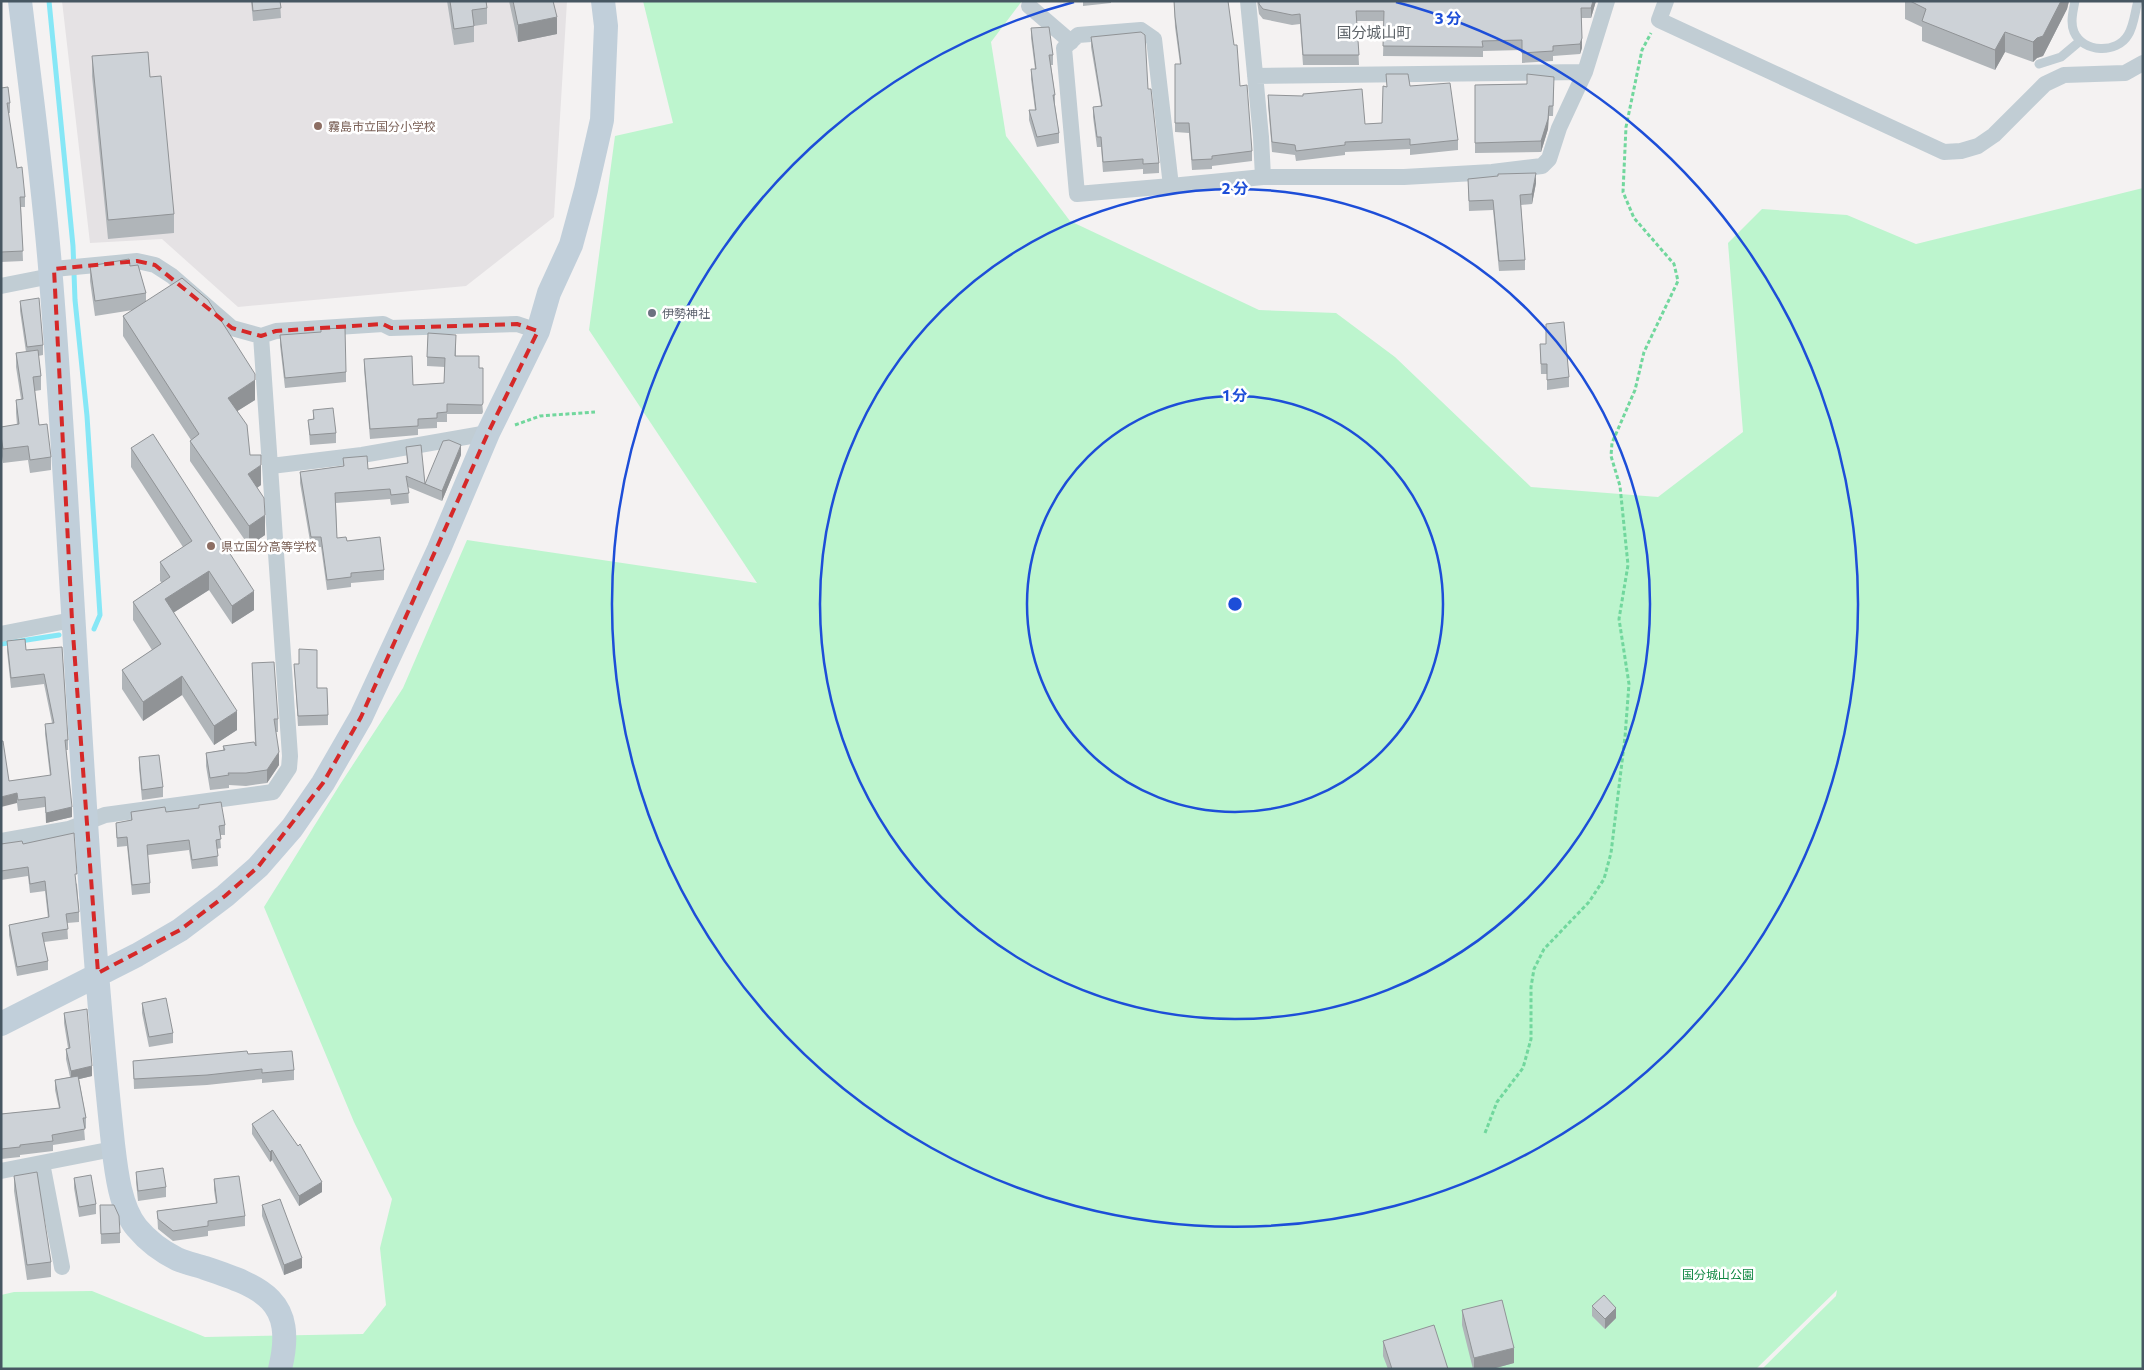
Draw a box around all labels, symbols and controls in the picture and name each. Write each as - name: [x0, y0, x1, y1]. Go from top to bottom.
- text: 3 分: [1435, 9, 1461, 27]
- district label: 国分城山町: [1336, 23, 1412, 41]
- place label: 霧島市立国分小学校: [328, 119, 436, 133]
- marker: 霧島市立国分小学校: [312, 120, 324, 132]
- text: 2 分: [1222, 179, 1248, 197]
- place label: 伊勢神社: [662, 306, 710, 320]
- marker: 伊勢神社: [646, 307, 658, 319]
- text: 1 分: [1223, 386, 1247, 404]
- place label: 県立国分高等学校: [221, 539, 317, 553]
- marker: 県立国分高等学校: [205, 540, 217, 552]
- centre of rings: [1226, 595, 1244, 613]
- park label: 国分城山公園: [1682, 1267, 1754, 1281]

